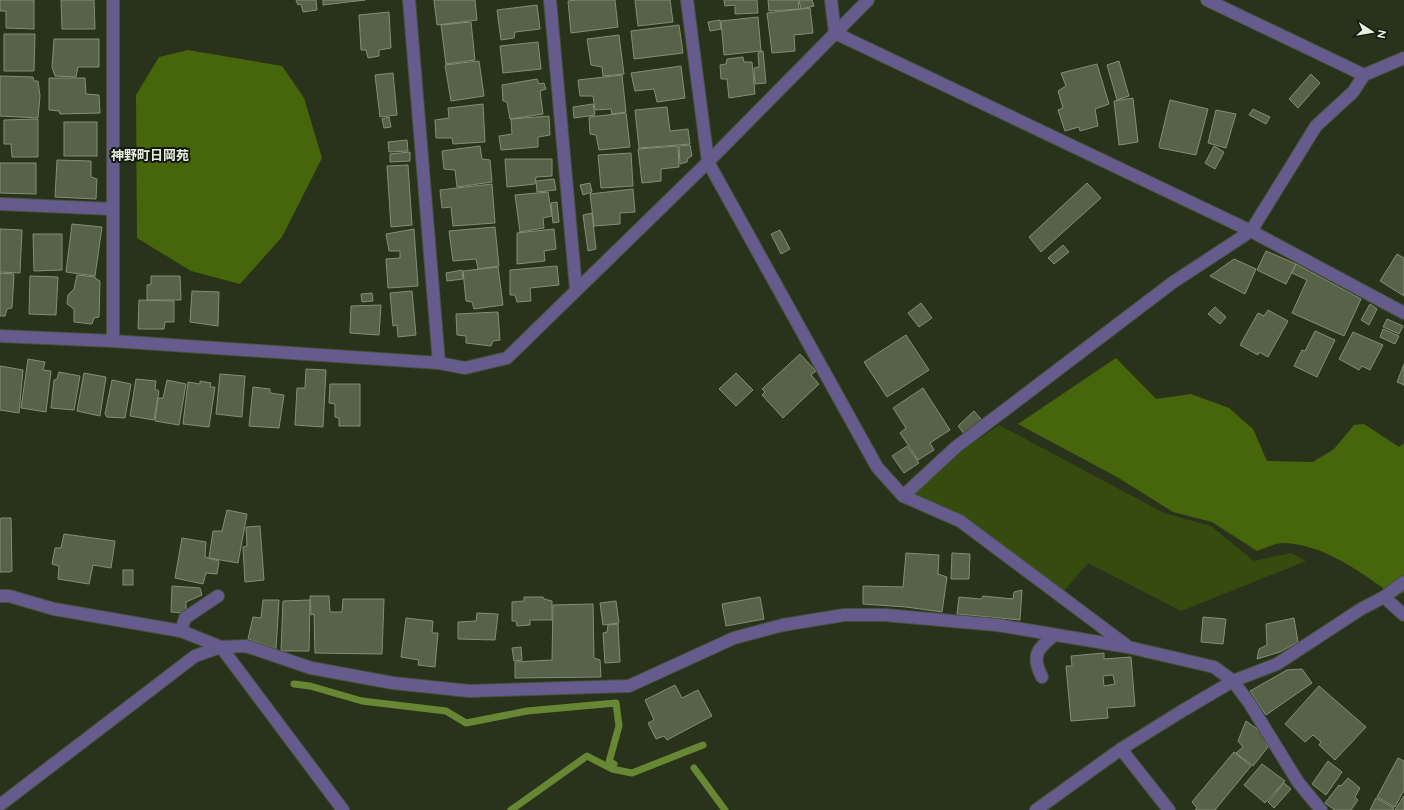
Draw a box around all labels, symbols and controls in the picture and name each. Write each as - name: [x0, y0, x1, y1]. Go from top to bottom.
- north arrow: [1352, 12, 1392, 52]
- text: N: [1374, 29, 1389, 39]
- district label: 神野町日岡苑: [111, 148, 189, 163]

